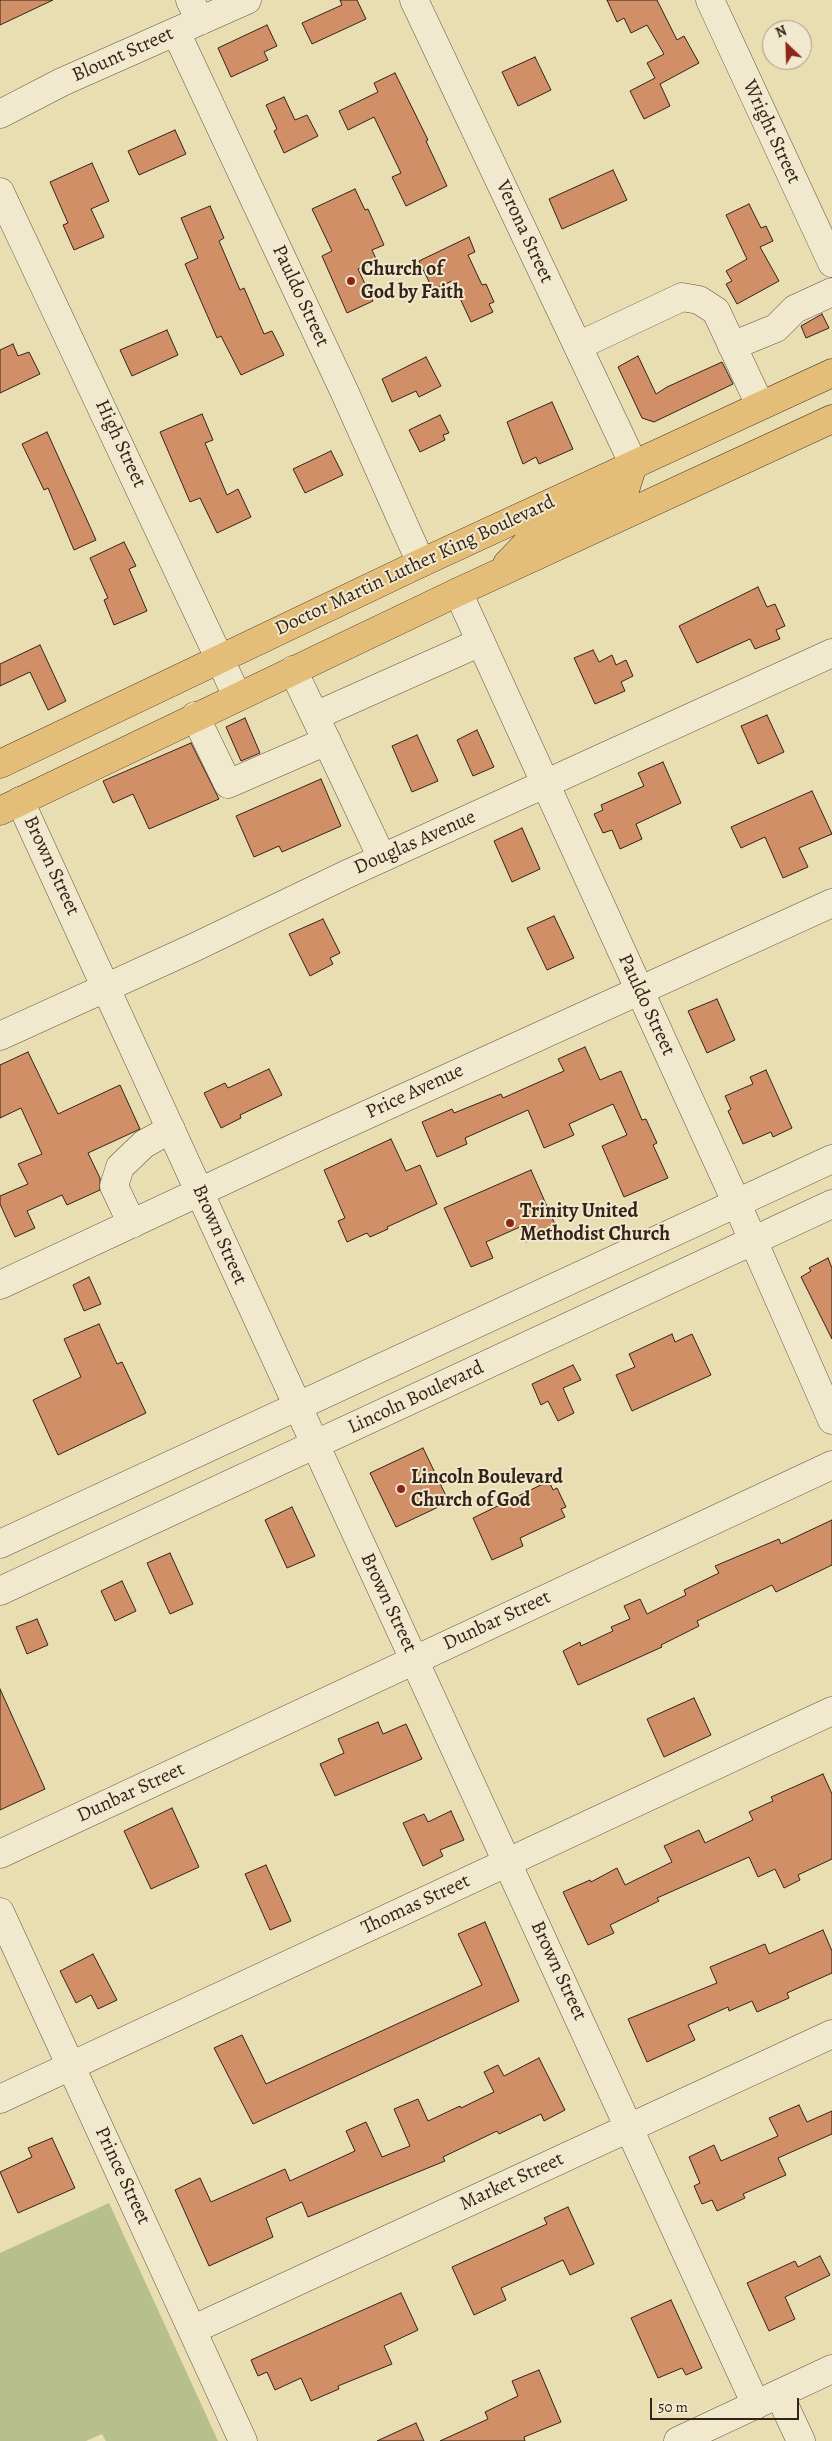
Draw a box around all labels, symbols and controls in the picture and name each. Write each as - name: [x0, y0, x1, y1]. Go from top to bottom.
- north arrow: [762, 20, 812, 70]
- text: N: [773, 21, 790, 43]
- street label: Blount Street: [69, 22, 177, 88]
- street label: Wright Street: [737, 76, 805, 188]
- street label: Verona Street: [490, 177, 558, 287]
- street label: Pauldo Street: [266, 241, 334, 351]
- place label: Church of God by Faith: [361, 258, 464, 305]
- marker: Church of God by Faith: [345, 275, 357, 287]
- street label: High Street: [89, 396, 151, 492]
- street label: Doctor Martin Luther King Boulevard: [271, 490, 559, 642]
- street label: Douglas Avenue: [350, 805, 480, 881]
- street label: Brown Street: [18, 812, 84, 920]
- street label: Pauldo Street: [612, 950, 680, 1060]
- street label: Price Avenue: [362, 1059, 468, 1125]
- street label: Brown Street: [186, 1181, 252, 1289]
- place label: Trinity United Methodist Church: [520, 1200, 670, 1247]
- marker: Trinity United Methodist Church: [504, 1217, 516, 1229]
- street label: Lincoln Boulevard: [344, 1356, 488, 1440]
- place label: Lincoln Boulevard Church of God: [411, 1466, 563, 1513]
- marker: Lincoln Boulevard Church of God: [395, 1483, 407, 1495]
- street label: Brown Street: [355, 1549, 421, 1657]
- street label: Dunbar Street: [439, 1586, 555, 1656]
- street label: Dunbar Street: [73, 1758, 189, 1828]
- street label: Thomas Street: [358, 1869, 474, 1941]
- street label: Brown Street: [525, 1917, 591, 2025]
- street label: Prince Street: [89, 2123, 155, 2229]
- street label: Market Street: [456, 2147, 568, 2217]
- scale bar: [652, 2388, 801, 2420]
- text: 50 m: [658, 2397, 688, 2417]

